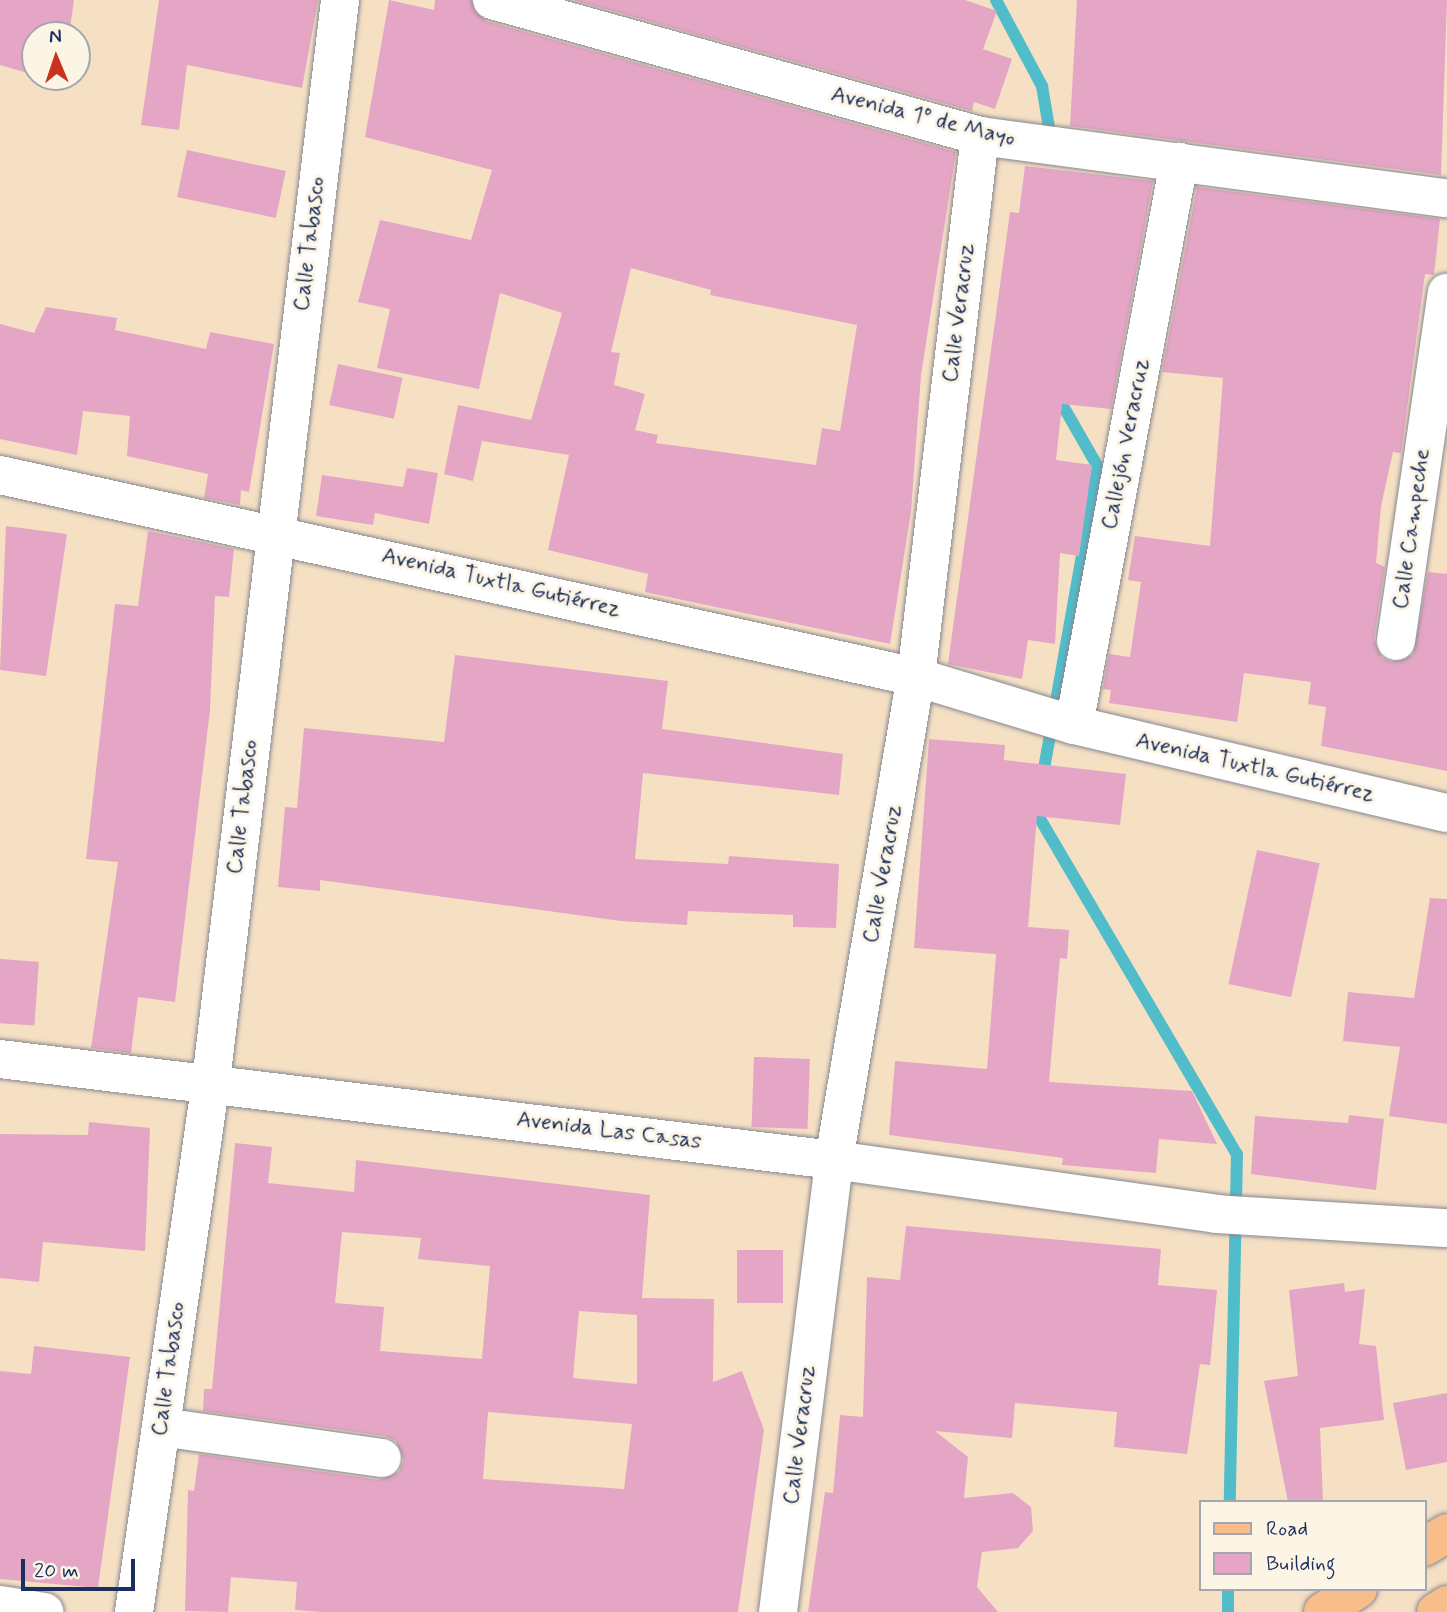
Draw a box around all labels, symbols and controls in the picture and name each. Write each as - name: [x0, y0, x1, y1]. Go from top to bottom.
- north arrow: [21, 21, 91, 91]
- text: N: [49, 24, 62, 49]
- street label: Avenida 1º de Mayo: [828, 81, 1018, 153]
- street label: Calle Tabasco: [288, 178, 332, 310]
- street label: Calle Veracruz: [937, 240, 981, 386]
- street label: Callejón Veracruz: [1096, 356, 1156, 532]
- street label: Calle Campeche: [1387, 448, 1437, 610]
- street label: Avenida Tuxtla Gutiérrez: [381, 543, 621, 623]
- street label: Avenida Tuxtla Gutiérrez: [1135, 728, 1375, 808]
- street label: Calle Tabasco: [221, 741, 265, 873]
- street label: Calle Veracruz: [857, 801, 909, 947]
- street label: Avenida Las Casas: [516, 1106, 702, 1156]
- street label: Calle Tabasco: [146, 1303, 192, 1435]
- street label: Calle Veracruz: [778, 1362, 822, 1508]
- legend: [1198, 1500, 1426, 1591]
- text: Road: [1266, 1515, 1308, 1543]
- scale bar: [24, 1546, 138, 1590]
- text: Building: [1266, 1550, 1336, 1578]
- text: 20 m: [34, 1557, 79, 1585]

